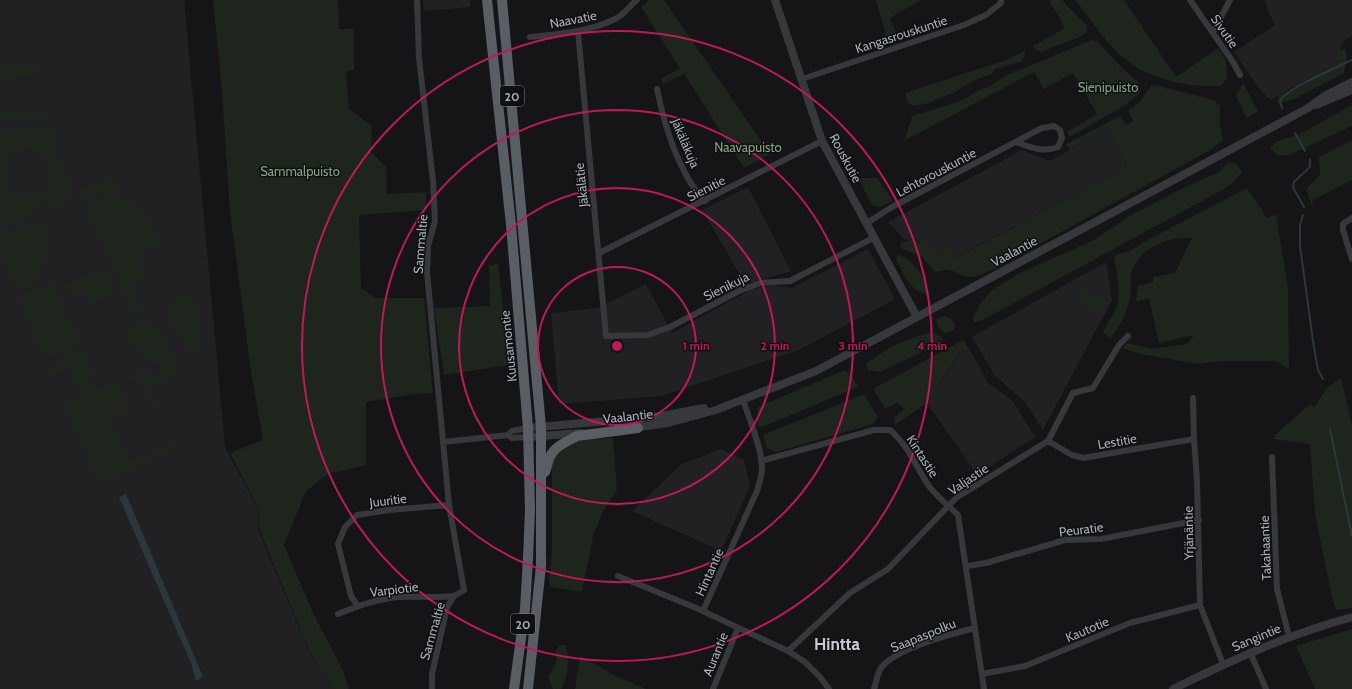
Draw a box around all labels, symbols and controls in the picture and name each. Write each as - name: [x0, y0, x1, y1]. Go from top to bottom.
- street label: Naavatie: [548, 7, 598, 31]
- street label: Kangasrouskuntie: [853, 11, 949, 56]
- street label: Sivutie: [1208, 11, 1242, 51]
- park label: Sienipuisto: [1078, 79, 1138, 95]
- road number: 20: [500, 86, 524, 106]
- street label: Jäkäläkuja: [667, 115, 704, 171]
- street label: Rouskutie: [826, 131, 866, 186]
- park label: Naavapuisto: [714, 139, 782, 155]
- street label: Lehtorouskuntie: [893, 144, 979, 200]
- street label: Jäkälätie: [571, 162, 591, 209]
- park label: Sammalpuisto: [260, 163, 340, 179]
- street label: Sienitie: [684, 171, 728, 204]
- street label: Sammaltie: [409, 213, 431, 274]
- street label: Vaalantie: [988, 232, 1040, 270]
- street label: Sienikuja: [701, 268, 752, 305]
- street label: Kuusamontie: [496, 309, 520, 383]
- text: 1 min: [682, 338, 710, 353]
- text: 2 min: [761, 338, 789, 353]
- text: 3 min: [838, 338, 868, 353]
- text: 4 min: [917, 338, 947, 353]
- centre of rings: [610, 339, 624, 353]
- street label: Vaalantie: [602, 405, 654, 427]
- street label: Lestitie: [1096, 430, 1138, 452]
- street label: Kintastie: [903, 432, 943, 481]
- street label: Valjastie: [945, 460, 992, 499]
- street label: Juuritie: [367, 490, 408, 510]
- street label: Yrjänäntie: [1180, 505, 1197, 561]
- street label: Takahaantie: [1256, 515, 1274, 581]
- street label: Peuratie: [1058, 518, 1104, 540]
- street label: Hintantie: [691, 545, 727, 598]
- street label: Varpiotie: [369, 578, 419, 600]
- street label: Sammaltie: [416, 600, 448, 662]
- street label: Kautotie: [1063, 613, 1111, 645]
- road number: 20: [511, 614, 535, 634]
- street label: Saapaspolku: [888, 615, 958, 655]
- street label: Sangintie: [1229, 619, 1283, 654]
- street label: Aurantie: [699, 629, 731, 678]
- district label: Hintta: [814, 634, 860, 654]

